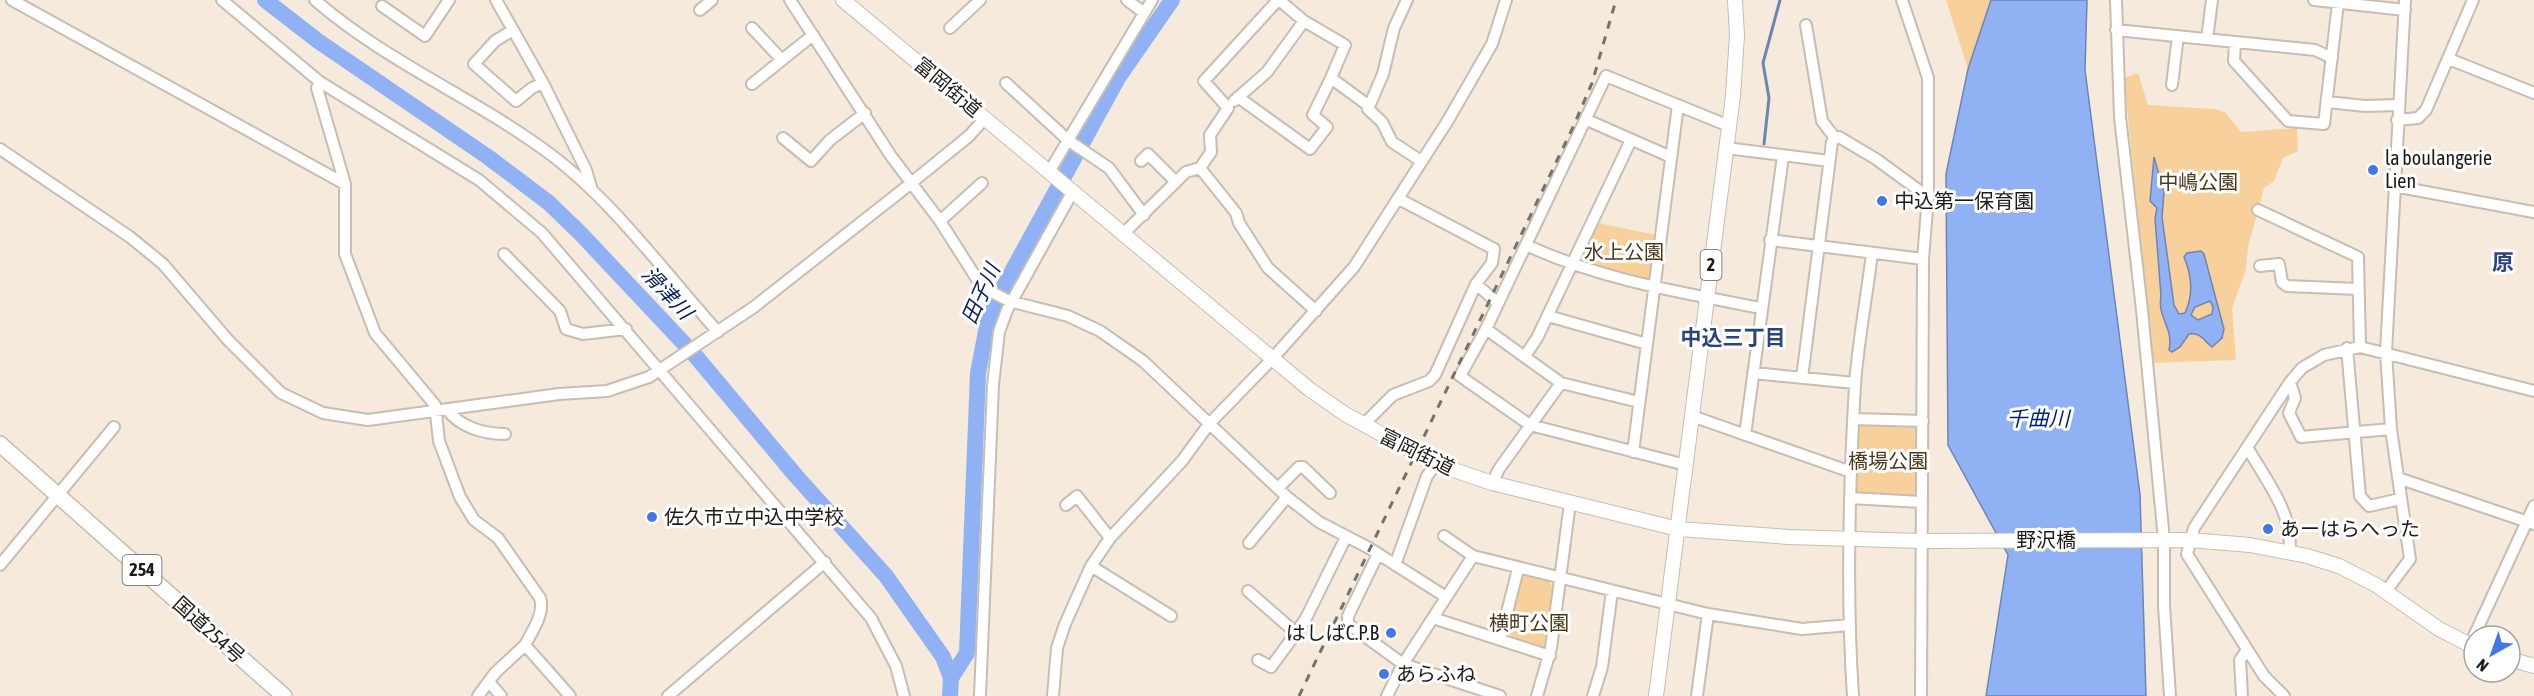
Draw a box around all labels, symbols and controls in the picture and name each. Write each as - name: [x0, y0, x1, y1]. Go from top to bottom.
- street label: 富岡街道: [910, 52, 986, 121]
- place label: la boulangerie Lien: [2385, 146, 2492, 192]
- marker: la boulangerie Lien: [2366, 163, 2380, 177]
- park label: 中嶋公園: [2158, 170, 2238, 193]
- place label: 中込第一保育園: [1894, 189, 2034, 212]
- marker: 中込第一保育園: [1875, 194, 1889, 208]
- park label: 水上公園: [1584, 240, 1664, 263]
- district label: 原: [2492, 249, 2514, 275]
- road number: 2: [1700, 250, 1722, 280]
- water label: 田子川: [956, 258, 1005, 327]
- water label: 滑津川: [637, 261, 699, 325]
- district label: 中込三丁目: [1681, 325, 1786, 349]
- water label: 千曲川: [2007, 406, 2071, 430]
- street label: 富岡街道: [1376, 424, 1458, 479]
- park label: 橋場公園: [1848, 449, 1928, 472]
- place label: 佐久市立中込中学校: [664, 505, 844, 528]
- marker: 佐久市立中込中学校: [645, 510, 659, 524]
- place label: あーはらへった: [2280, 517, 2420, 540]
- marker: あーはらへった: [2261, 522, 2275, 536]
- street label: 野沢橋: [2016, 528, 2076, 551]
- road number: 254: [122, 555, 162, 585]
- street label: 国道254号: [169, 592, 250, 668]
- park label: 横町公園: [1489, 611, 1569, 634]
- place label: はしばC.P.B: [1286, 621, 1380, 644]
- north arrow: [2462, 624, 2522, 684]
- marker: はしばC.P.B: [1384, 626, 1398, 640]
- text: N: [2473, 656, 2492, 675]
- place label: あらふね: [1396, 662, 1476, 685]
- marker: あらふね: [1377, 667, 1391, 681]

